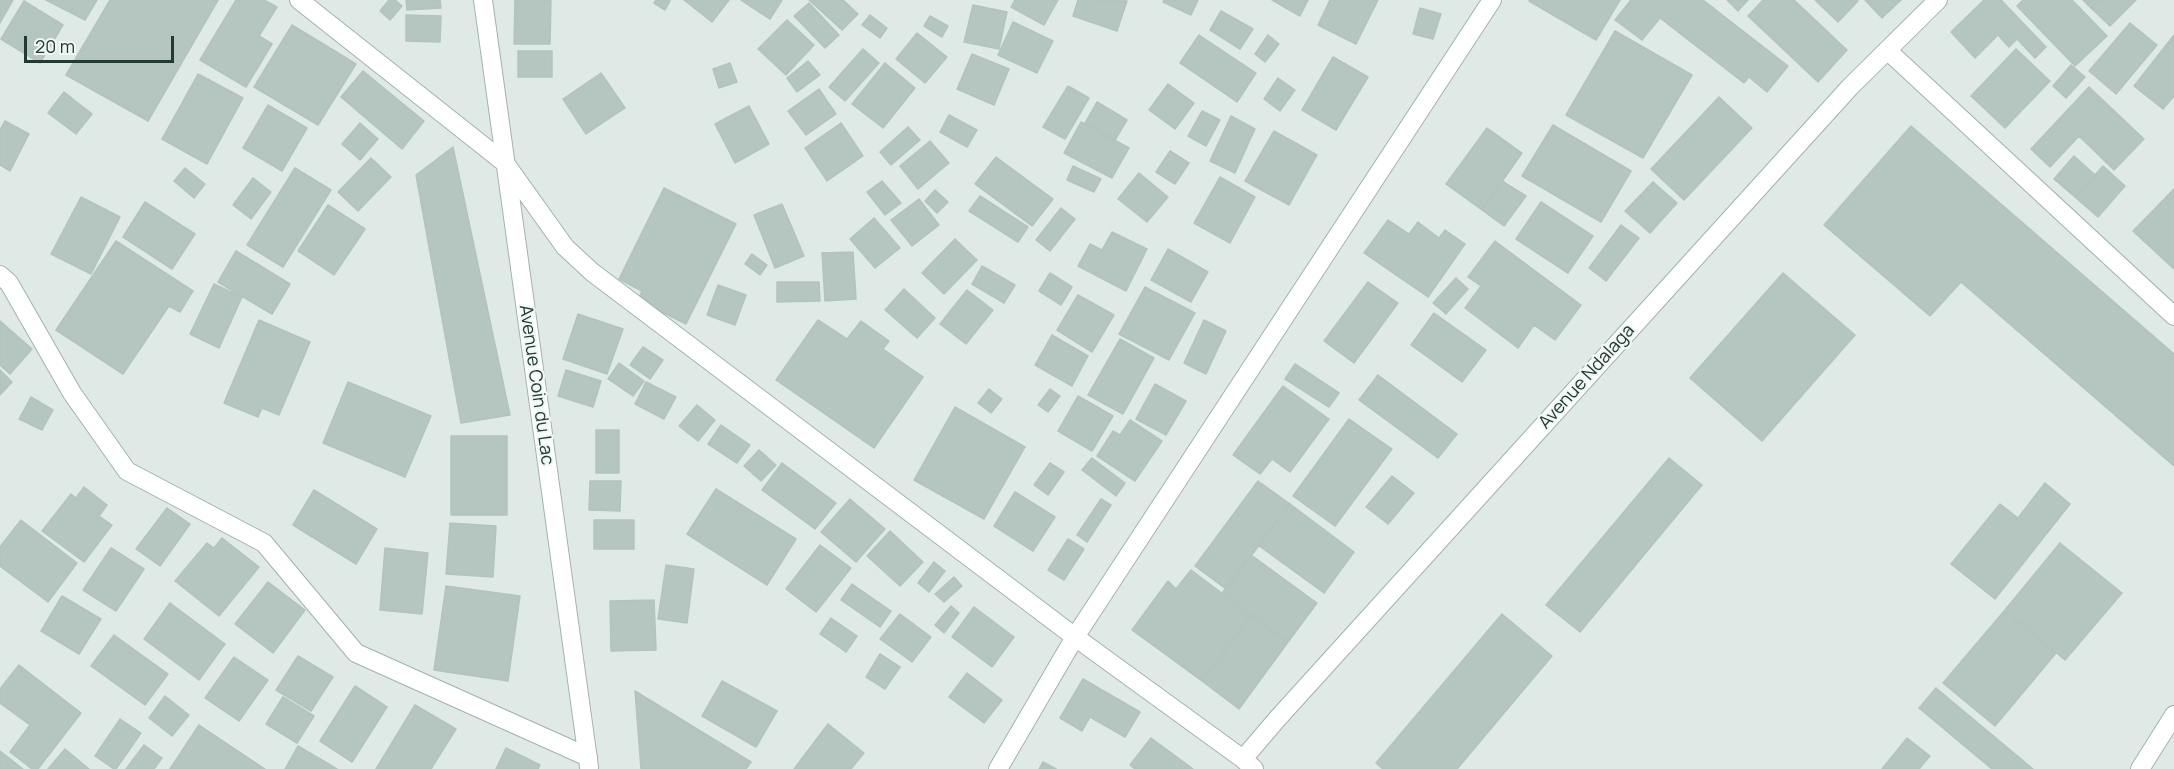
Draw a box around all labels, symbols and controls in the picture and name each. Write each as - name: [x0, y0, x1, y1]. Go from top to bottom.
- scale bar: [27, 24, 177, 62]
- text: 20 m: [35, 34, 75, 58]
- street label: Avenue Coin du Lac: [514, 304, 558, 466]
- street label: Avenue Ndalaga: [1534, 320, 1640, 434]

